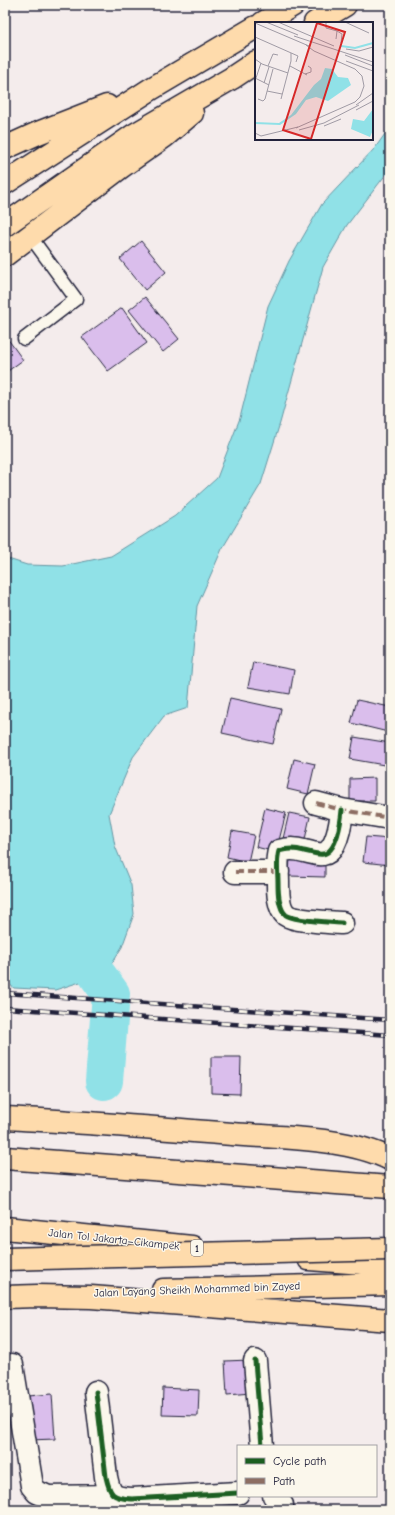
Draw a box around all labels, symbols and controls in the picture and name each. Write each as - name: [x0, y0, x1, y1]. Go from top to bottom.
- inset map: [255, 22, 373, 140]
- street label: Jalan Tol Jakarta–Cikampek: [48, 1226, 181, 1253]
- road number: 1: [191, 1240, 203, 1256]
- street label: Jalan Layang Sheikh Mohammed bin Zayed: [94, 1279, 301, 1300]
- legend: [237, 1445, 377, 1497]
- text: Cycle path: [273, 1454, 326, 1468]
- text: Path: [273, 1474, 295, 1488]

